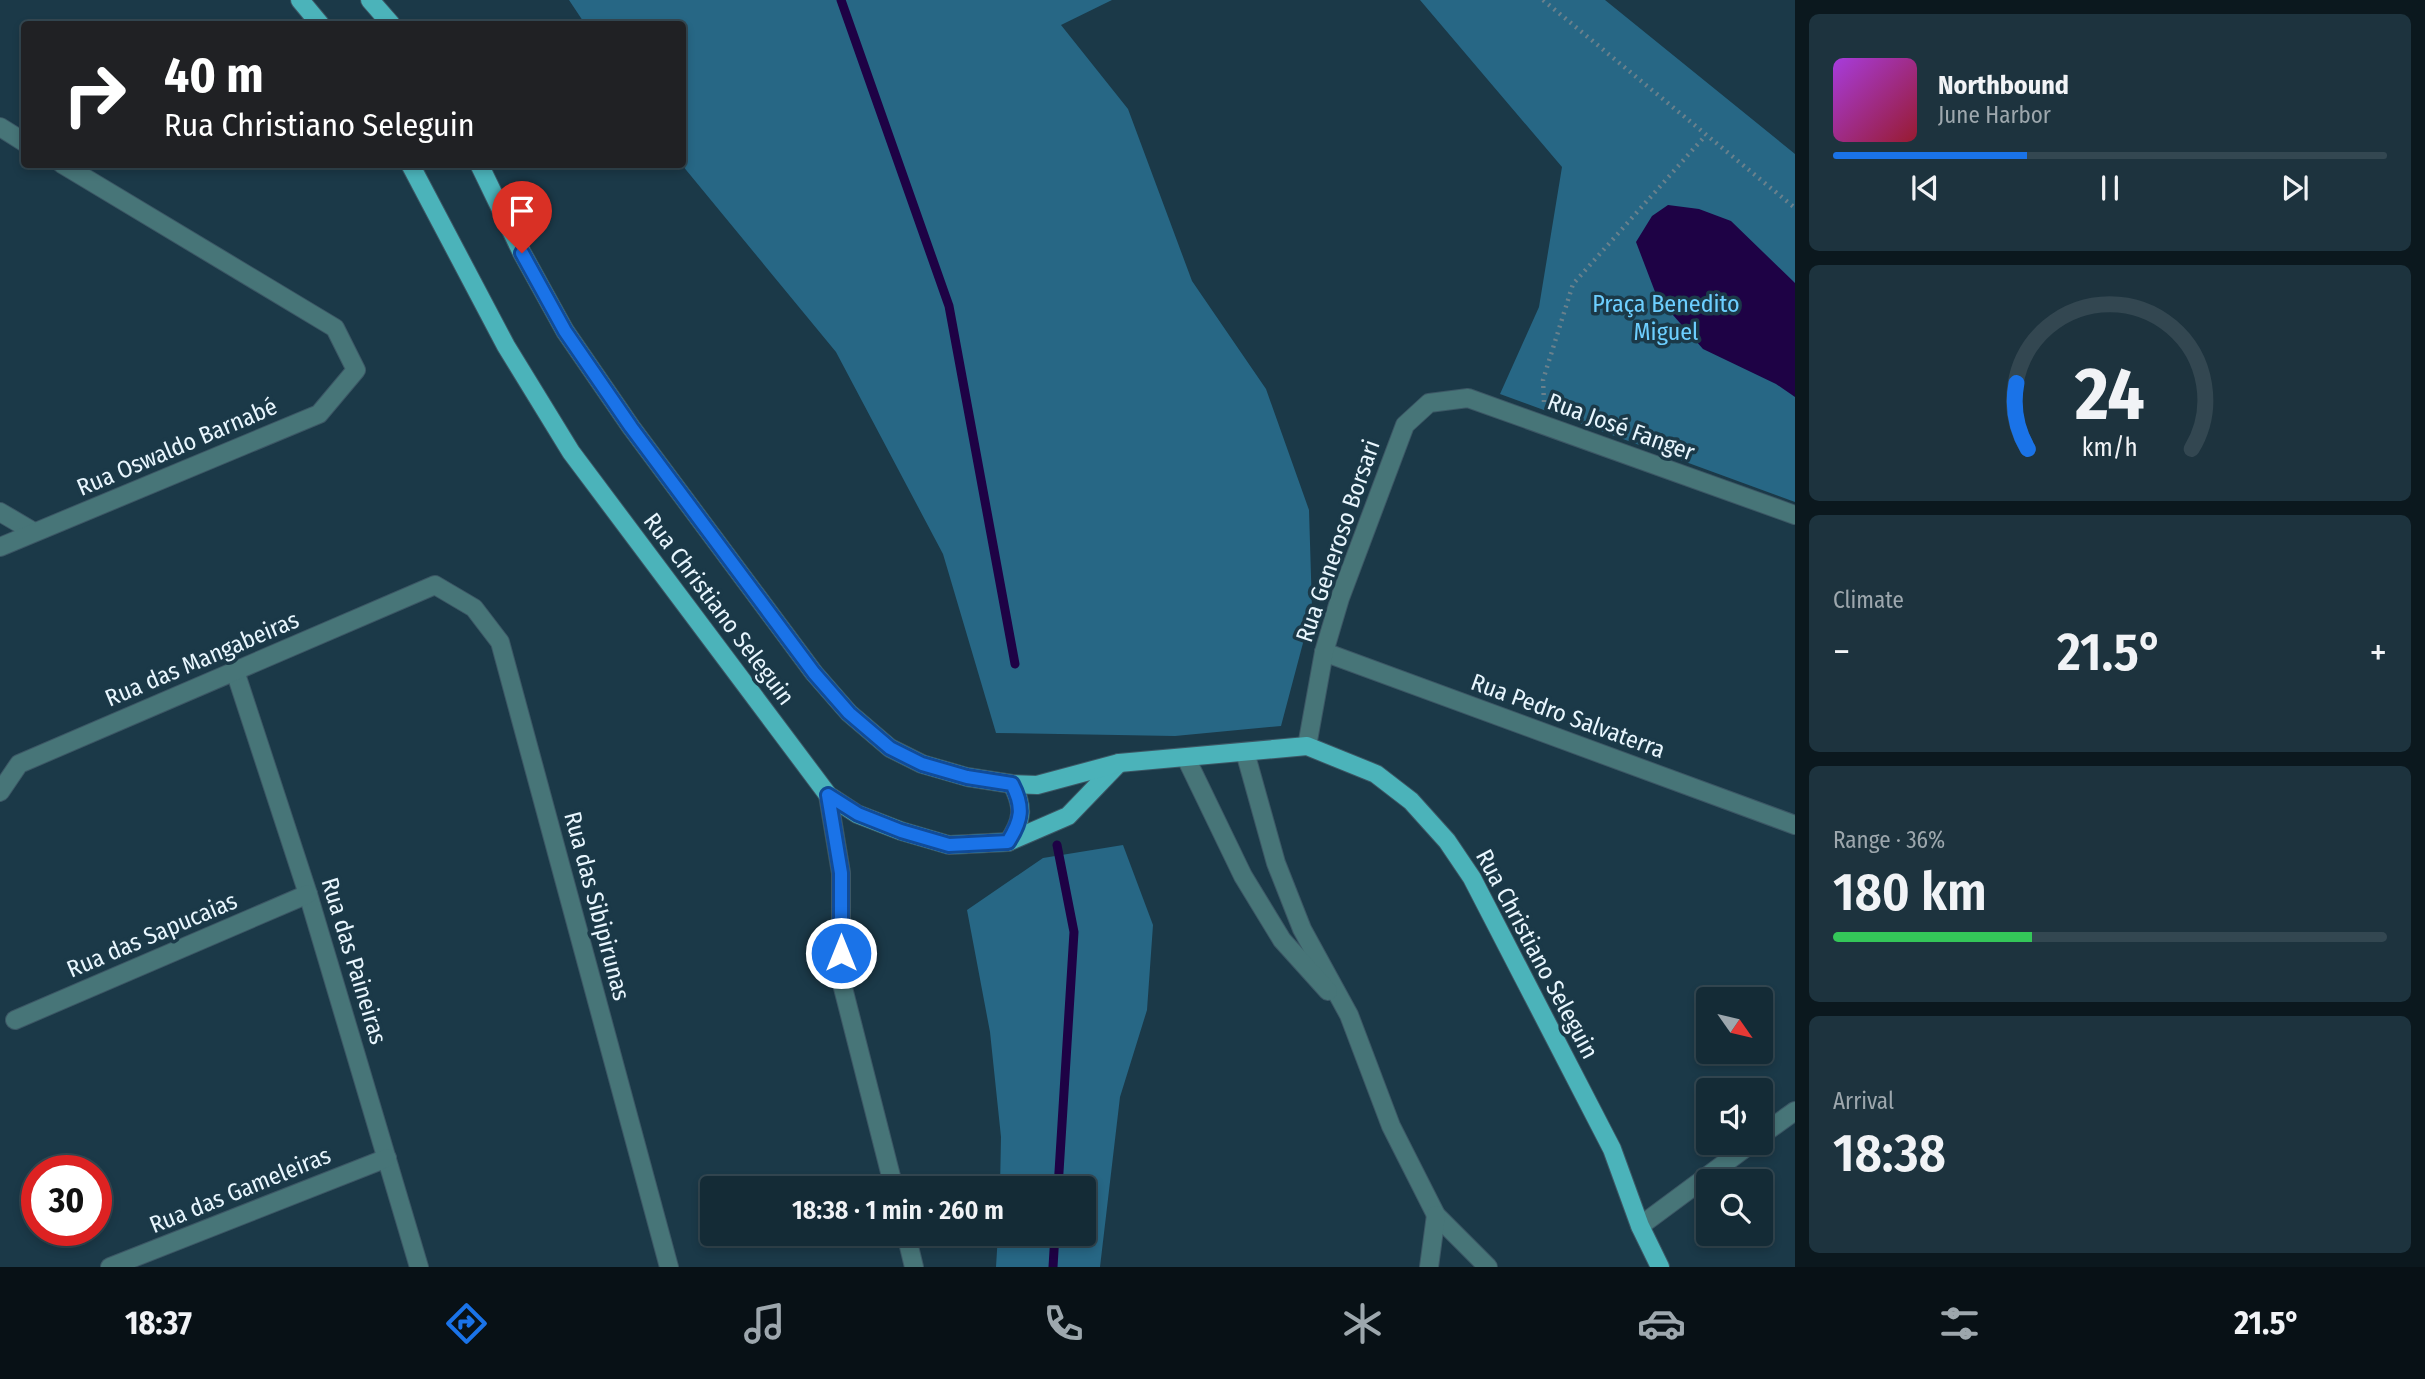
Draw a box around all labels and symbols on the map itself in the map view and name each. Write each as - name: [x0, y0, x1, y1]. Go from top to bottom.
- pin: [492, 181, 552, 253]
- park label: Praça Benedito Miguel: [1592, 290, 1740, 346]
- street label: Rua José Fanger: [1544, 387, 1699, 467]
- street label: Rua Oswaldo Barnabé: [73, 392, 281, 502]
- street label: Rua Generoso Borsari: [1290, 436, 1386, 646]
- street label: Rua Christiano Seleguin: [638, 508, 800, 710]
- street label: Rua das Mangabeiras: [101, 606, 303, 712]
- street label: Rua Pedro Salvaterra: [1467, 668, 1669, 764]
- street label: Rua das Sibipirunas: [558, 808, 636, 1004]
- street label: Rua Christiano Seleguin: [1470, 845, 1604, 1063]
- street label: Rua das Paineiras: [315, 874, 393, 1048]
- street label: Rua das Sapucaias: [63, 887, 241, 983]
- position arrow: [804, 916, 878, 990]
- north arrow: [1696, 987, 1773, 1064]
- street label: Rua das Gameleiras: [145, 1141, 335, 1239]
- speed limit sign: 30: [21, 1155, 112, 1246]

